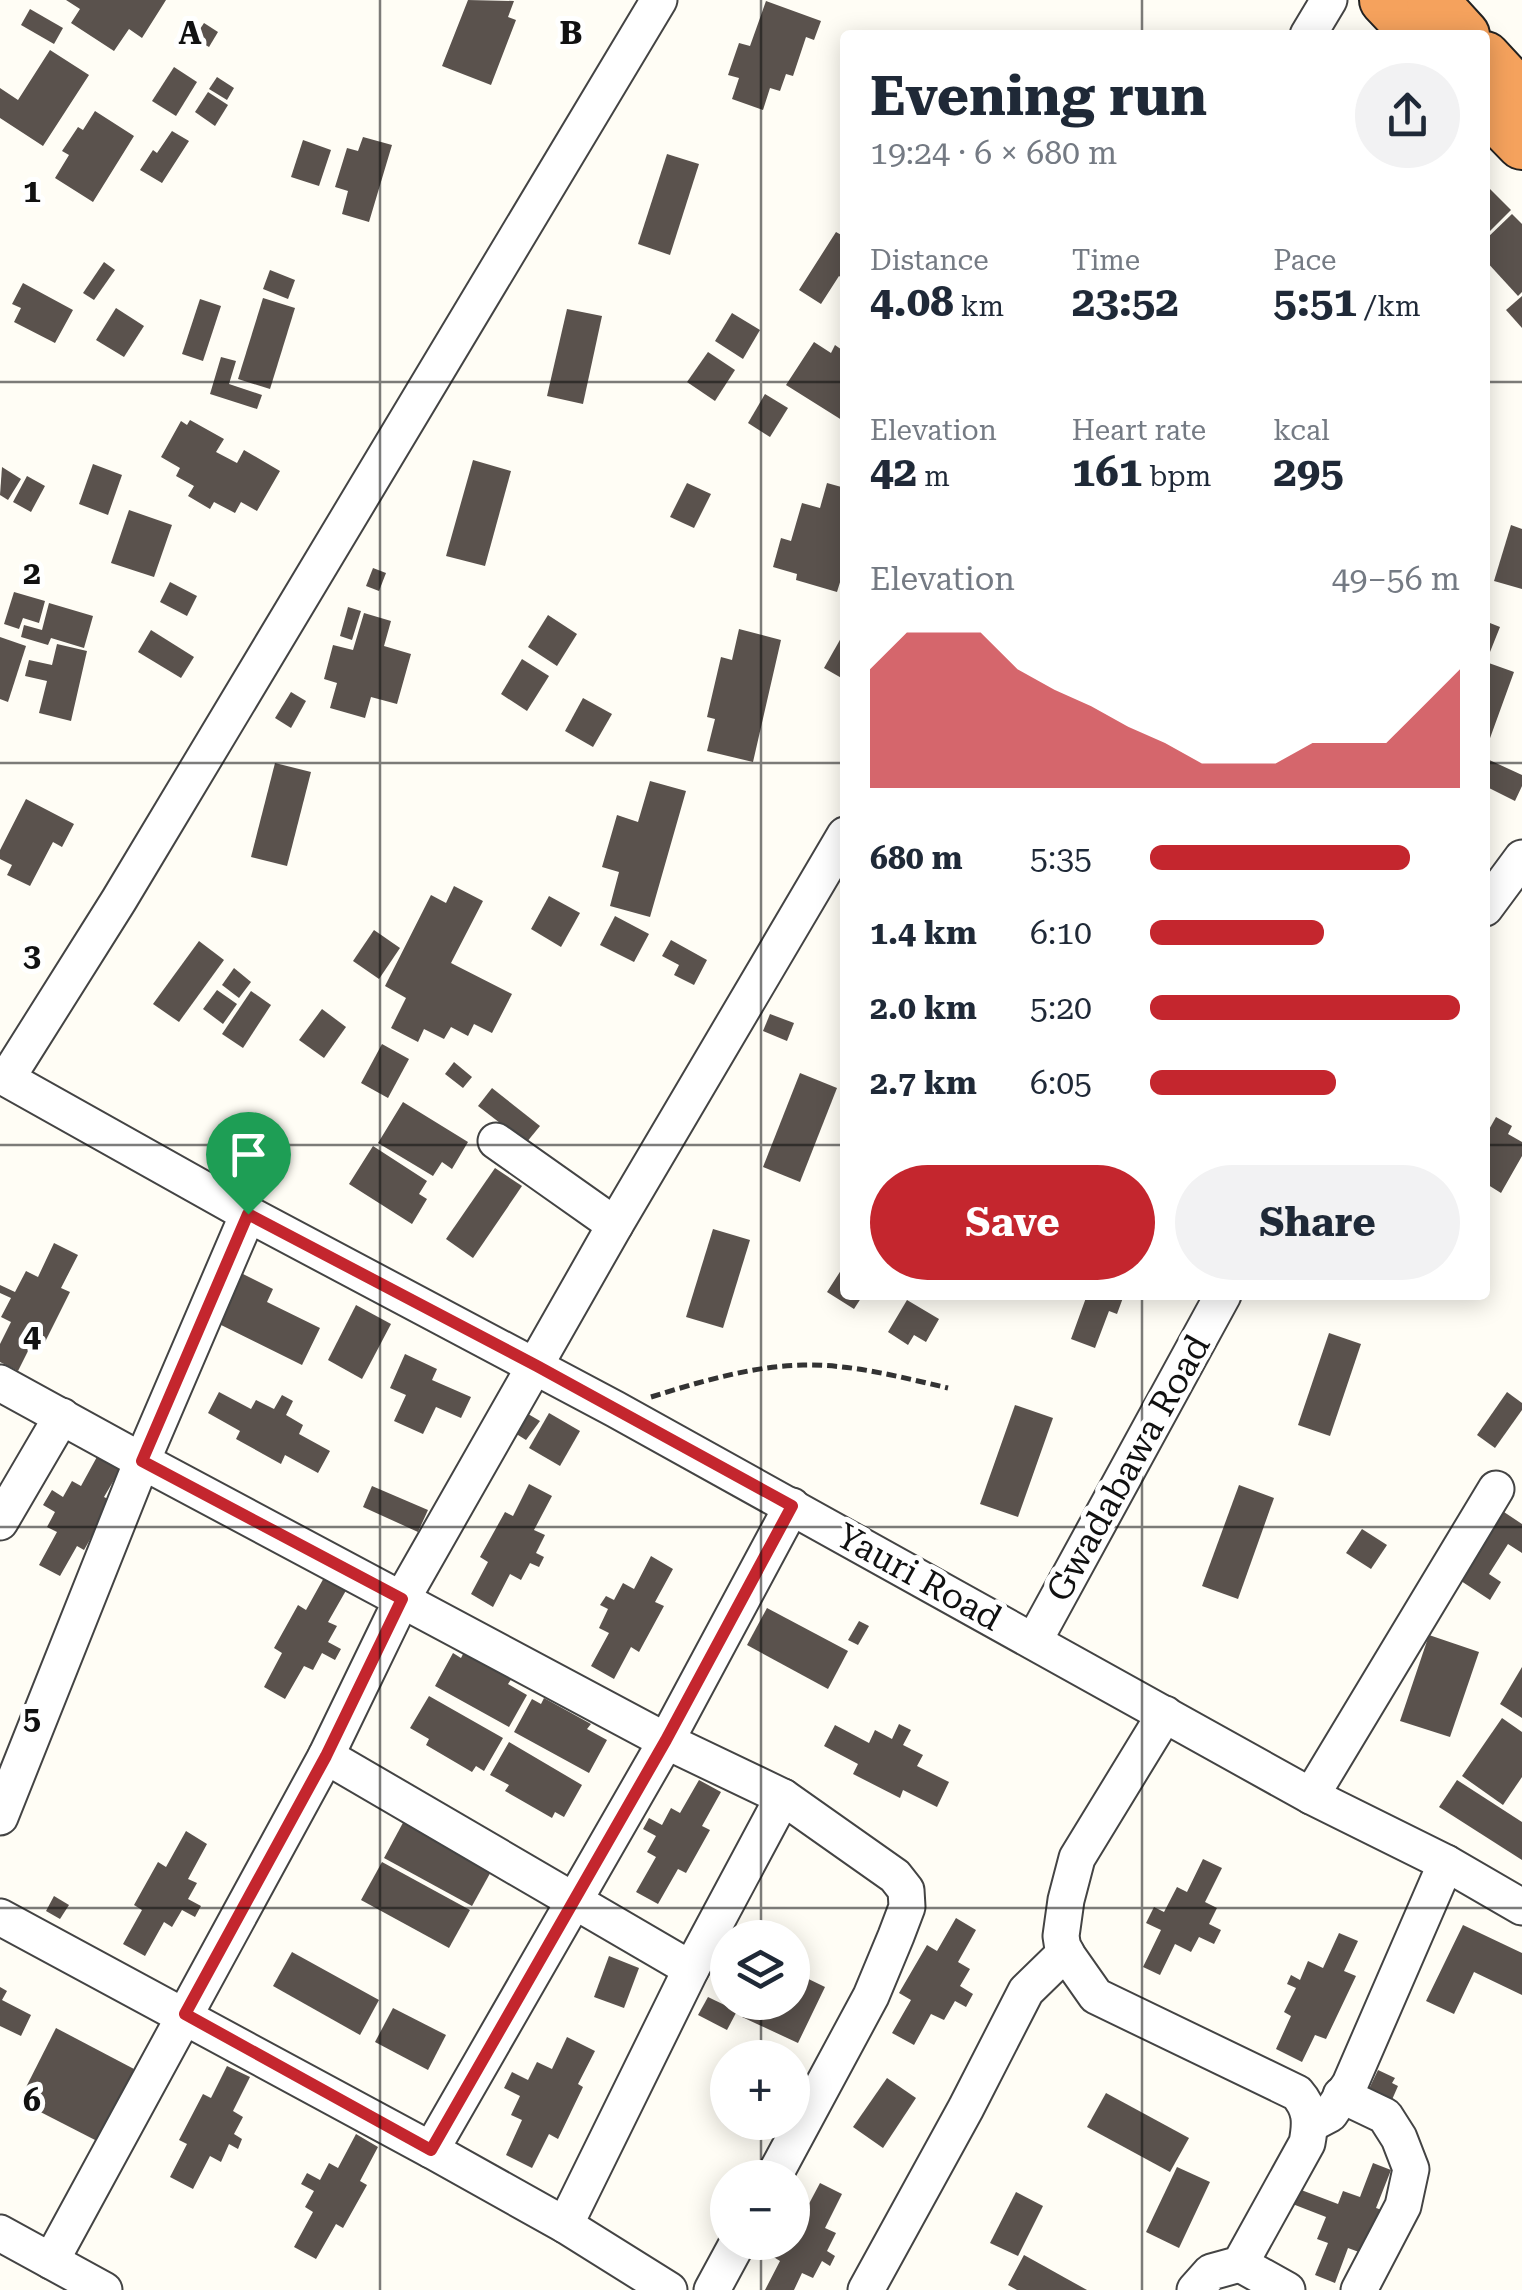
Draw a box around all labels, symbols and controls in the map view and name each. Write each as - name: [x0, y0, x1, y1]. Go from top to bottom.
- text: A: [178, 14, 202, 52]
- text: B: [559, 14, 583, 52]
- button: share: [1355, 63, 1460, 168]
- text: Evening run: [870, 64, 1207, 128]
- text: 19:24 · 6 × 680 m: [870, 134, 1117, 172]
- text: 1: [23, 172, 41, 210]
- text: Distance: [870, 244, 989, 277]
- text: Time: [1072, 244, 1140, 277]
- text: Pace: [1273, 244, 1337, 277]
- text: 4.08: [870, 277, 954, 326]
- text: 23:52: [1072, 277, 1179, 326]
- text: 5:51: [1273, 277, 1357, 326]
- text: km: [954, 290, 1004, 323]
- text: /km: [1357, 290, 1421, 323]
- text: Elevation: [870, 414, 997, 447]
- text: Heart rate: [1072, 414, 1206, 447]
- text: kcal: [1273, 414, 1330, 447]
- text: 42: [870, 447, 917, 496]
- text: 161: [1072, 447, 1142, 496]
- text: 295: [1273, 447, 1344, 496]
- text: m: [917, 460, 950, 493]
- text: bpm: [1142, 460, 1211, 493]
- text: 2: [23, 554, 41, 592]
- text: Elevation: [870, 560, 1015, 598]
- text: 49–56 m: [1332, 560, 1460, 598]
- text: 680 m: [870, 839, 963, 877]
- text: 5:35: [1030, 839, 1092, 877]
- text: 1.4 km: [870, 914, 977, 952]
- text: 6:10: [1030, 914, 1092, 952]
- text: 3: [23, 936, 41, 974]
- text: 2.0 km: [870, 989, 977, 1027]
- text: 5:20: [1030, 989, 1092, 1027]
- text: 2.7 km: [870, 1064, 977, 1102]
- text: 6:05: [1030, 1064, 1092, 1102]
- pin: [206, 1112, 291, 1215]
- icon: arrive: [221, 1127, 276, 1182]
- button: Save: [870, 1165, 1155, 1280]
- button: Share: [1175, 1165, 1460, 1280]
- text: 4: [23, 1317, 41, 1355]
- street label: Gwadabawa Road: [1038, 1328, 1219, 1609]
- street label: Yauri Road: [829, 1515, 1008, 1640]
- text: 5: [23, 1699, 41, 1737]
- map controls: [710, 1920, 810, 2260]
- button: layers: [710, 1920, 810, 2020]
- button: +: [710, 2040, 810, 2140]
- text: 6: [23, 2081, 41, 2119]
- button: −: [710, 2160, 810, 2260]

